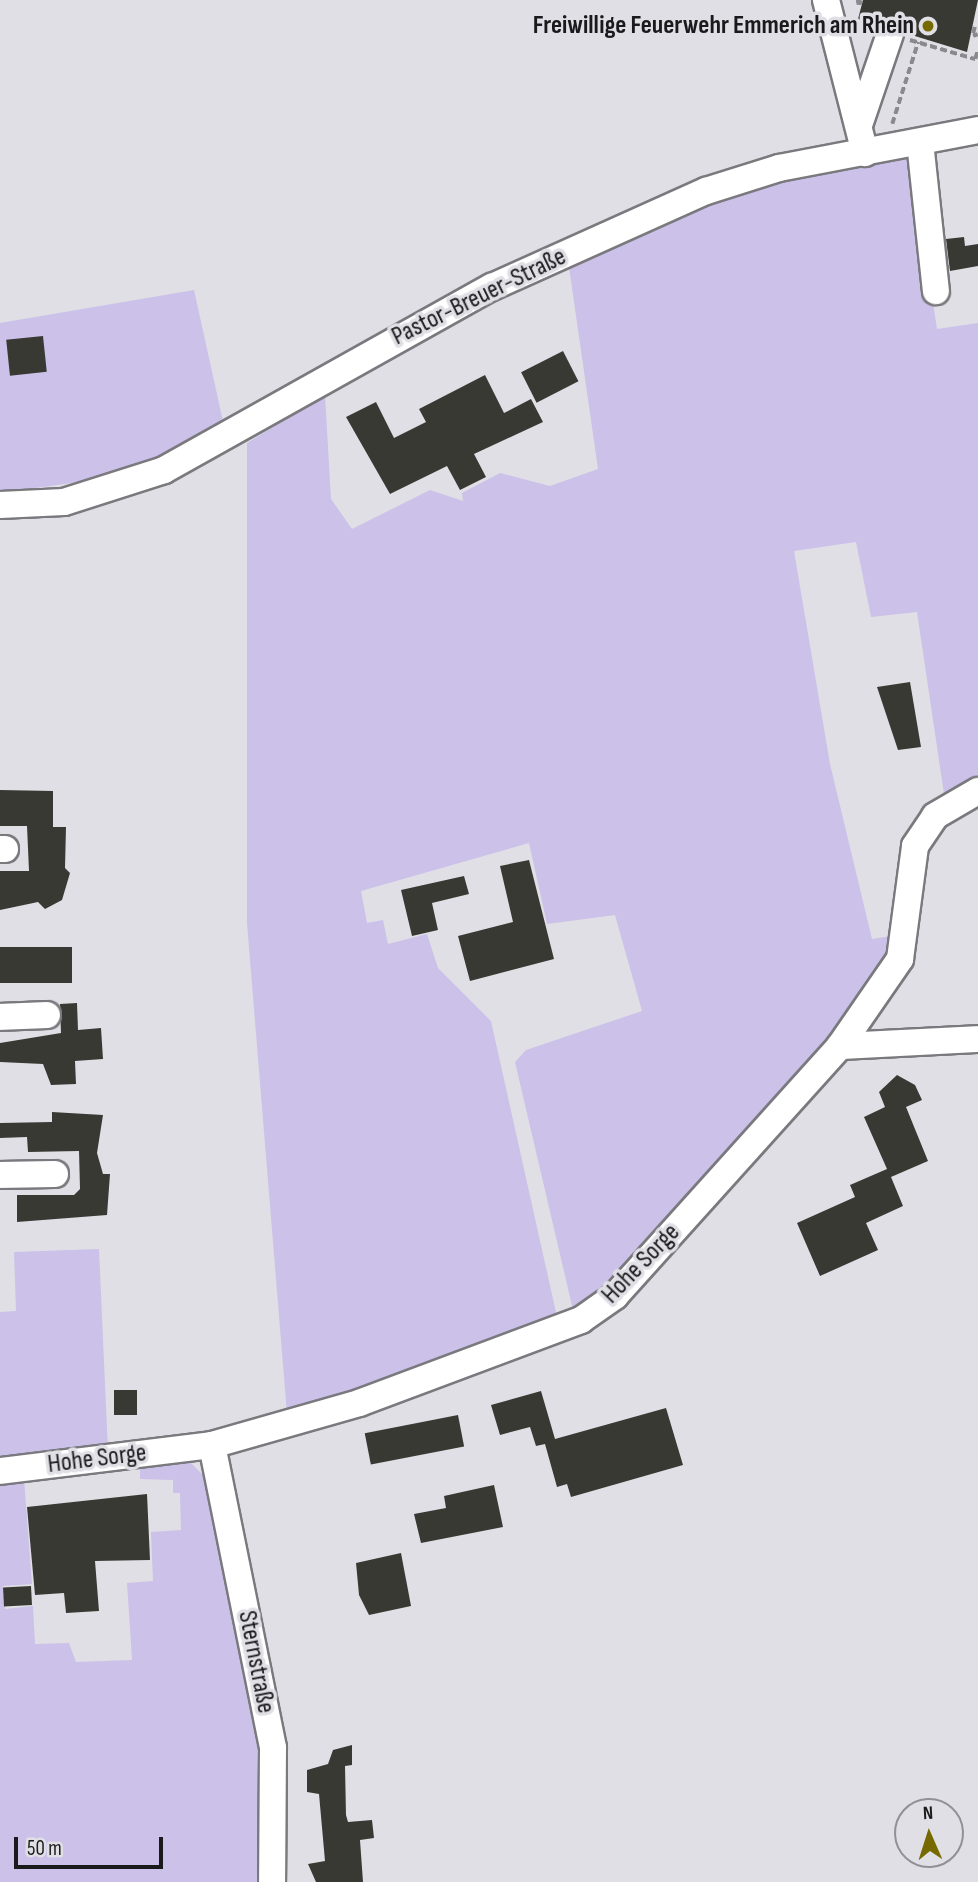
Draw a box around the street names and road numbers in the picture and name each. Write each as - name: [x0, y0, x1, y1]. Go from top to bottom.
- street label: Pastor-Breuer-Straße: [387, 241, 571, 353]
- street label: Hohe Sorge: [595, 1218, 687, 1310]
- street label: Hohe Sorge: [46, 1437, 148, 1481]
- street label: Sternstraße: [231, 1608, 281, 1716]

